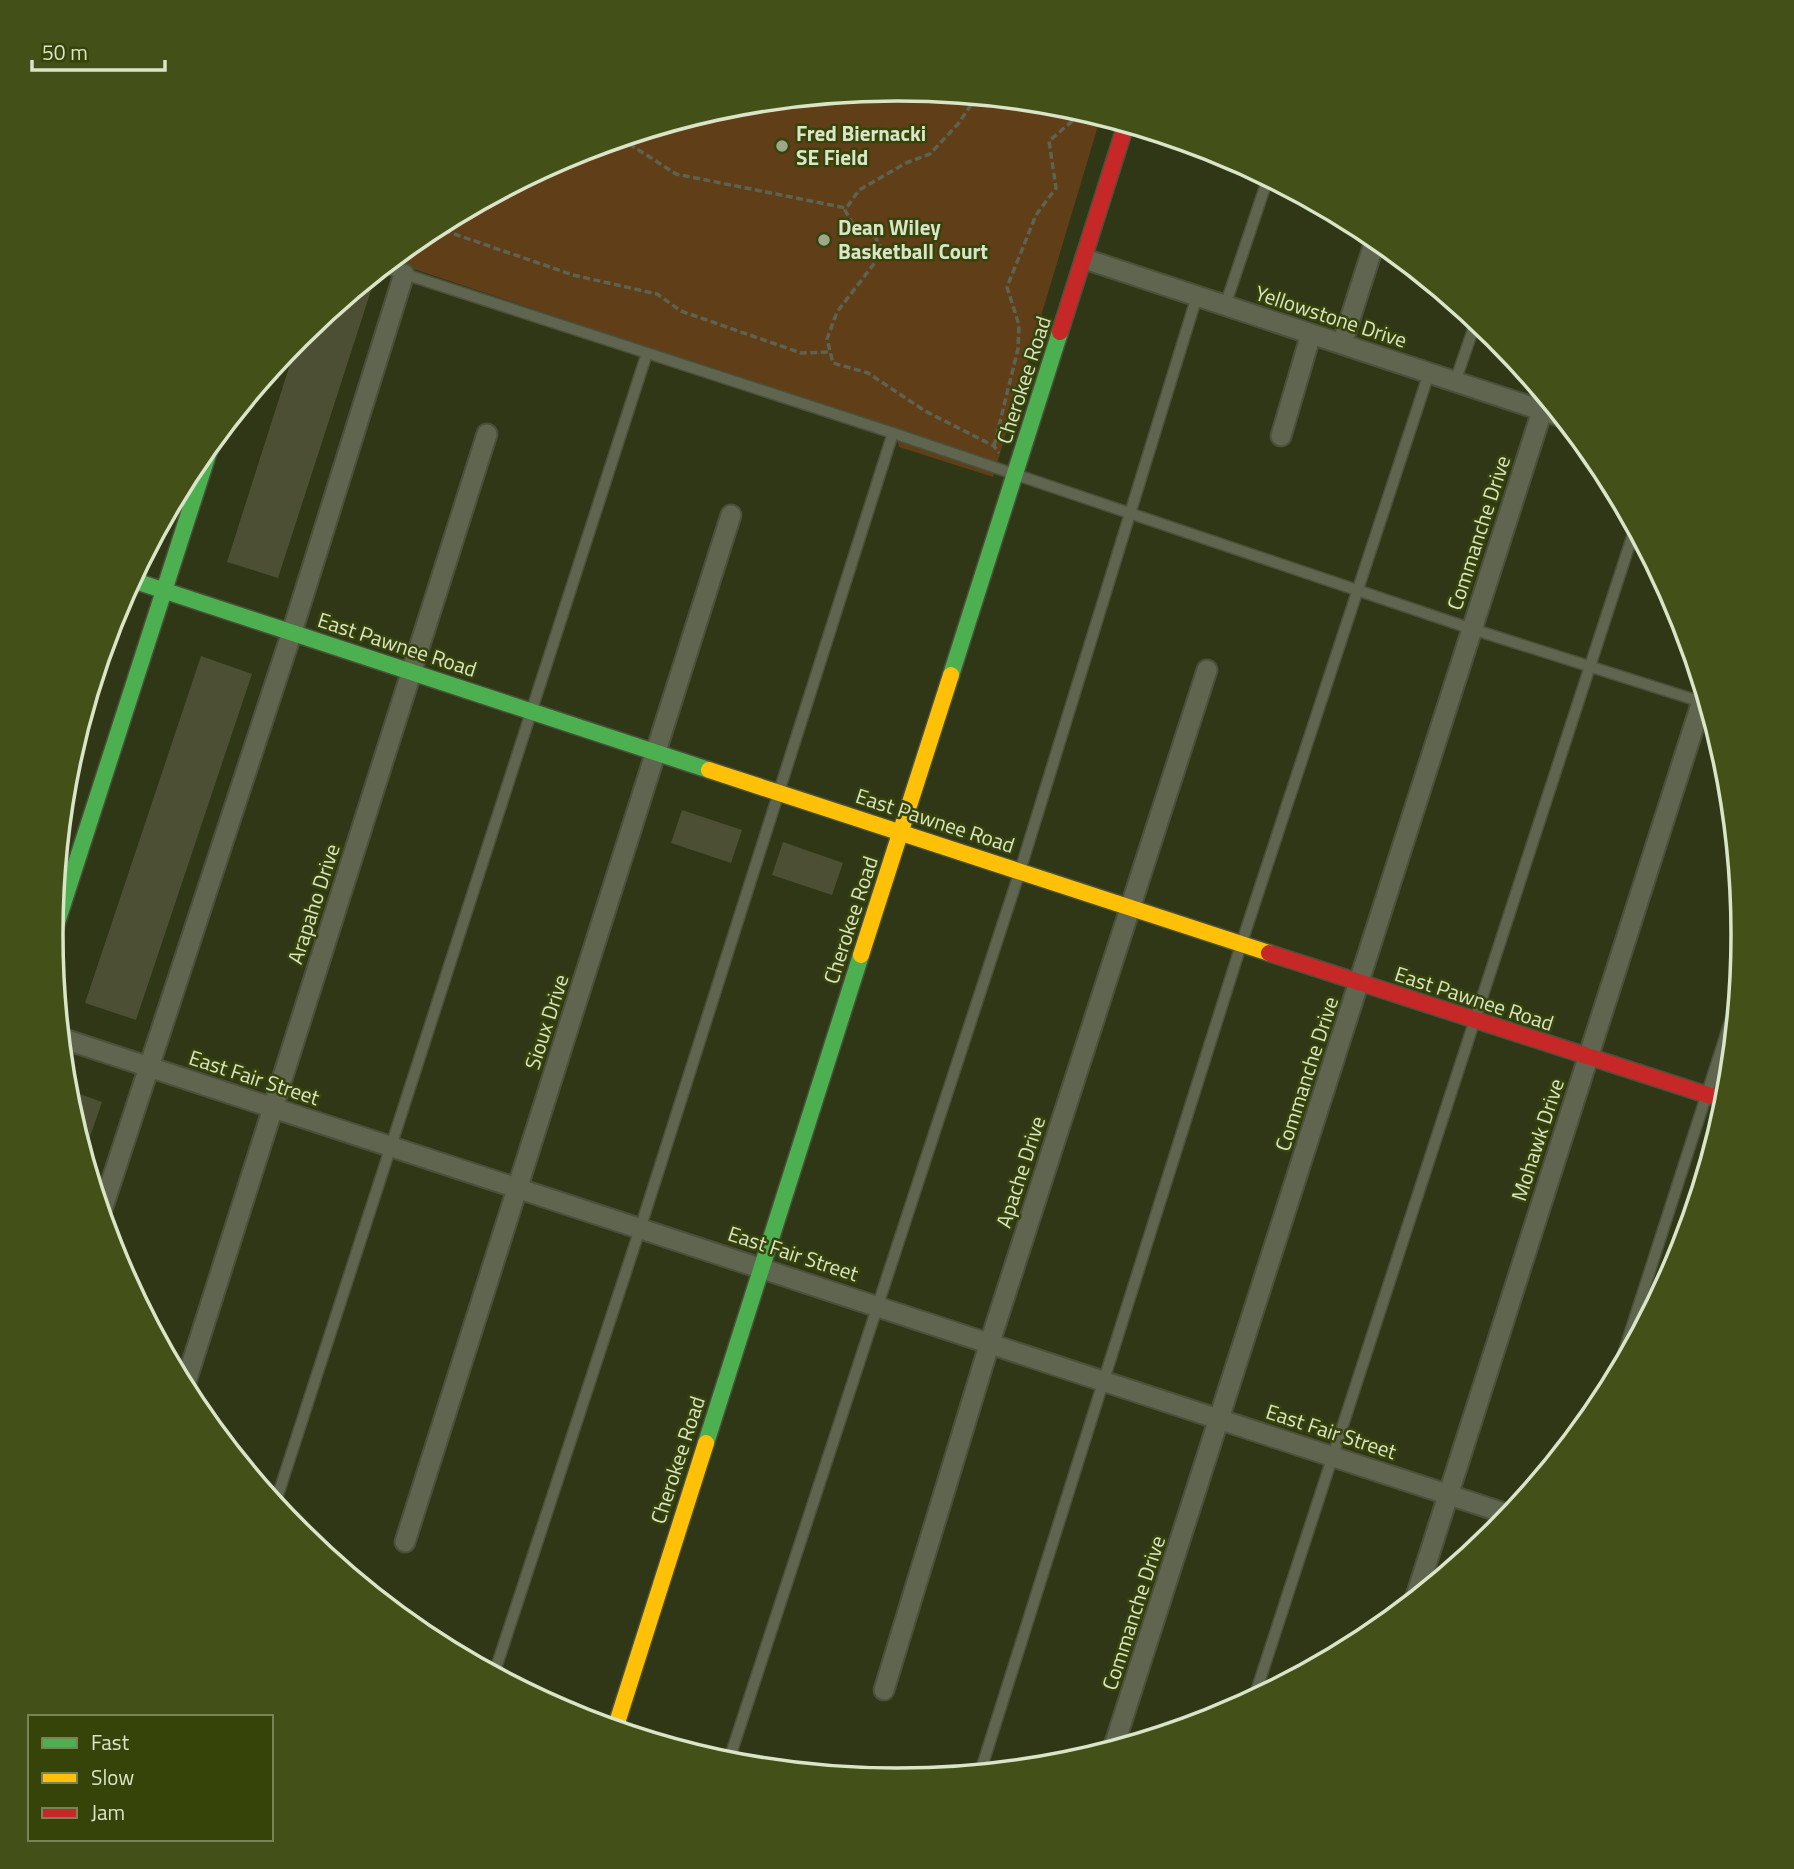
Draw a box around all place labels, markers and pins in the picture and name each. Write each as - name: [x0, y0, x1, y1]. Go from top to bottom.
- place label: Fred Biernacki SE Field: [796, 117, 926, 173]
- marker: Fred Biernacki SE Field: [774, 138, 790, 154]
- place label: Dean Wiley Basketball Court: [838, 211, 988, 267]
- marker: Dean Wiley Basketball Court: [816, 232, 832, 248]

